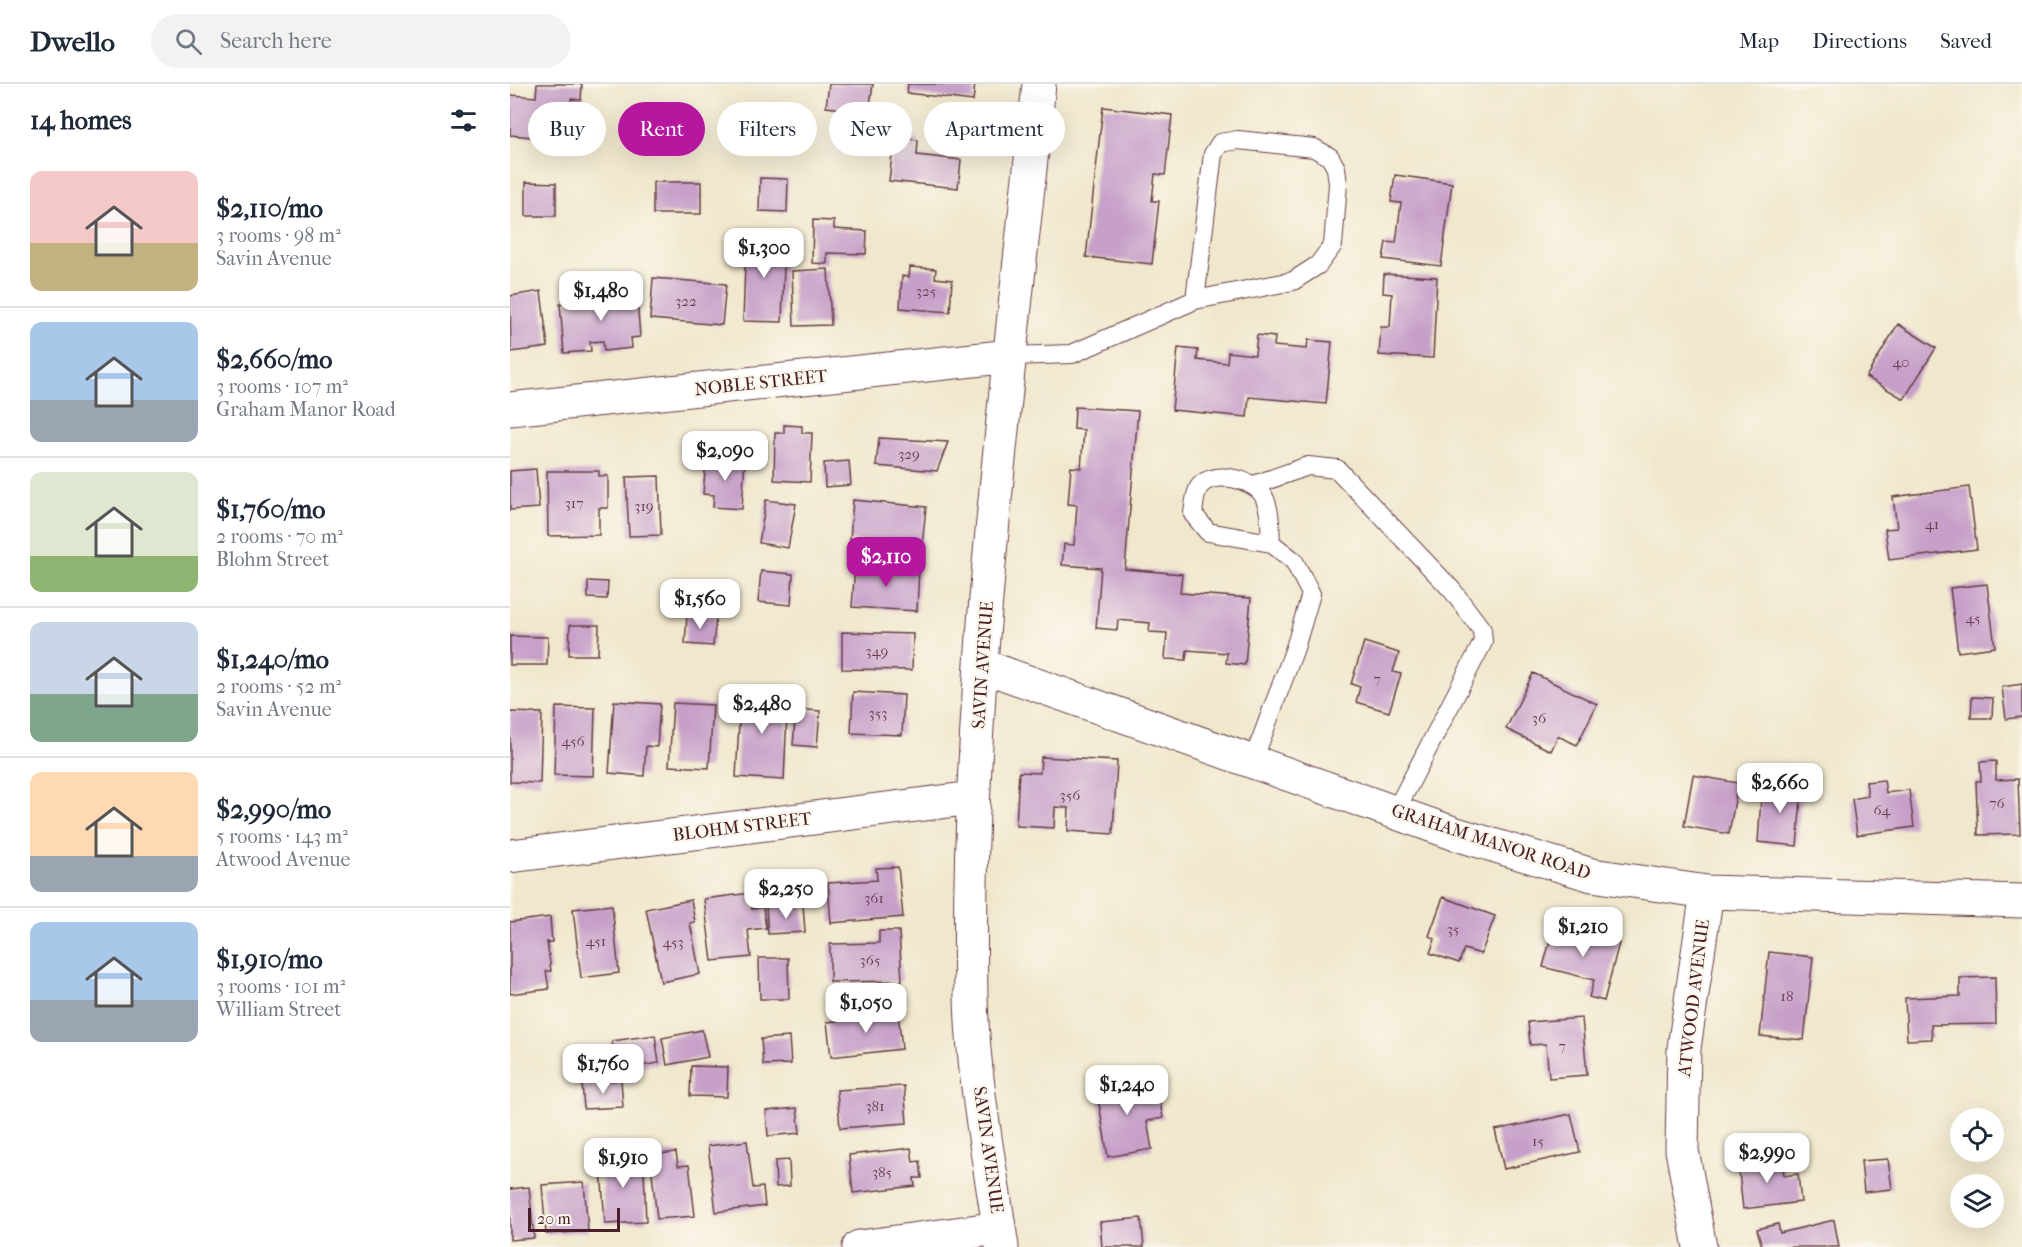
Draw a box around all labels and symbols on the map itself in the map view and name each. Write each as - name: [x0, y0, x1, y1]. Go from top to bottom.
- pin: $1,300: [715, 228, 813, 279]
- pin: $1,480: [552, 271, 650, 322]
- house number: 325: [916, 282, 936, 300]
- house number: 322: [675, 292, 697, 310]
- house number: 40: [1892, 353, 1910, 371]
- street label: NOBLE STREET: [694, 365, 829, 400]
- pin: $2,090: [676, 431, 774, 482]
- house number: 329: [898, 445, 920, 463]
- house number: 317: [565, 494, 583, 512]
- house number: 319: [634, 497, 654, 515]
- house number: 41: [1925, 515, 1939, 533]
- pin: $2,110: [837, 537, 935, 588]
- pin: $1,560: [651, 579, 749, 630]
- street label: SAVIN AVENUE: [968, 600, 998, 730]
- house number: 45: [1966, 609, 1980, 627]
- house number: 349: [866, 642, 889, 660]
- house number: 7: [1373, 670, 1381, 688]
- pin: $2,480: [713, 684, 811, 735]
- house number: 353: [869, 704, 887, 722]
- house number: 36: [1532, 709, 1547, 727]
- house number: 456: [561, 732, 585, 750]
- pin: $2,660: [1731, 763, 1829, 814]
- house number: 356: [1060, 786, 1081, 804]
- house number: 76: [1989, 794, 2006, 812]
- street label: GRAHAM MANOR ROAD: [1389, 800, 1593, 884]
- house number: 64: [1874, 801, 1892, 819]
- street label: BLOHM STREET: [671, 808, 813, 846]
- pin: $2,250: [737, 869, 835, 920]
- house number: 361: [864, 889, 884, 907]
- pin: $1,210: [1534, 907, 1632, 958]
- street label: ATWOOD AVENUE: [1674, 918, 1714, 1079]
- house number: 35: [1447, 920, 1459, 938]
- house number: 451: [586, 932, 606, 950]
- house number: 453: [662, 933, 684, 951]
- house number: 365: [860, 951, 880, 969]
- pin: $1,050: [817, 983, 915, 1034]
- house number: 18: [1781, 987, 1793, 1005]
- house number: 7: [1558, 1037, 1566, 1055]
- pin: $1,760: [554, 1044, 652, 1095]
- pin: $1,240: [1078, 1065, 1176, 1116]
- street label: SAVIN AVENUE: [969, 1085, 1007, 1215]
- house number: 381: [865, 1097, 885, 1115]
- house number: 15: [1532, 1132, 1544, 1150]
- pin: $2,990: [1718, 1133, 1816, 1184]
- pin: $1,910: [574, 1138, 672, 1189]
- house number: 385: [872, 1163, 892, 1181]
- scale bar: [528, 1205, 620, 1232]

